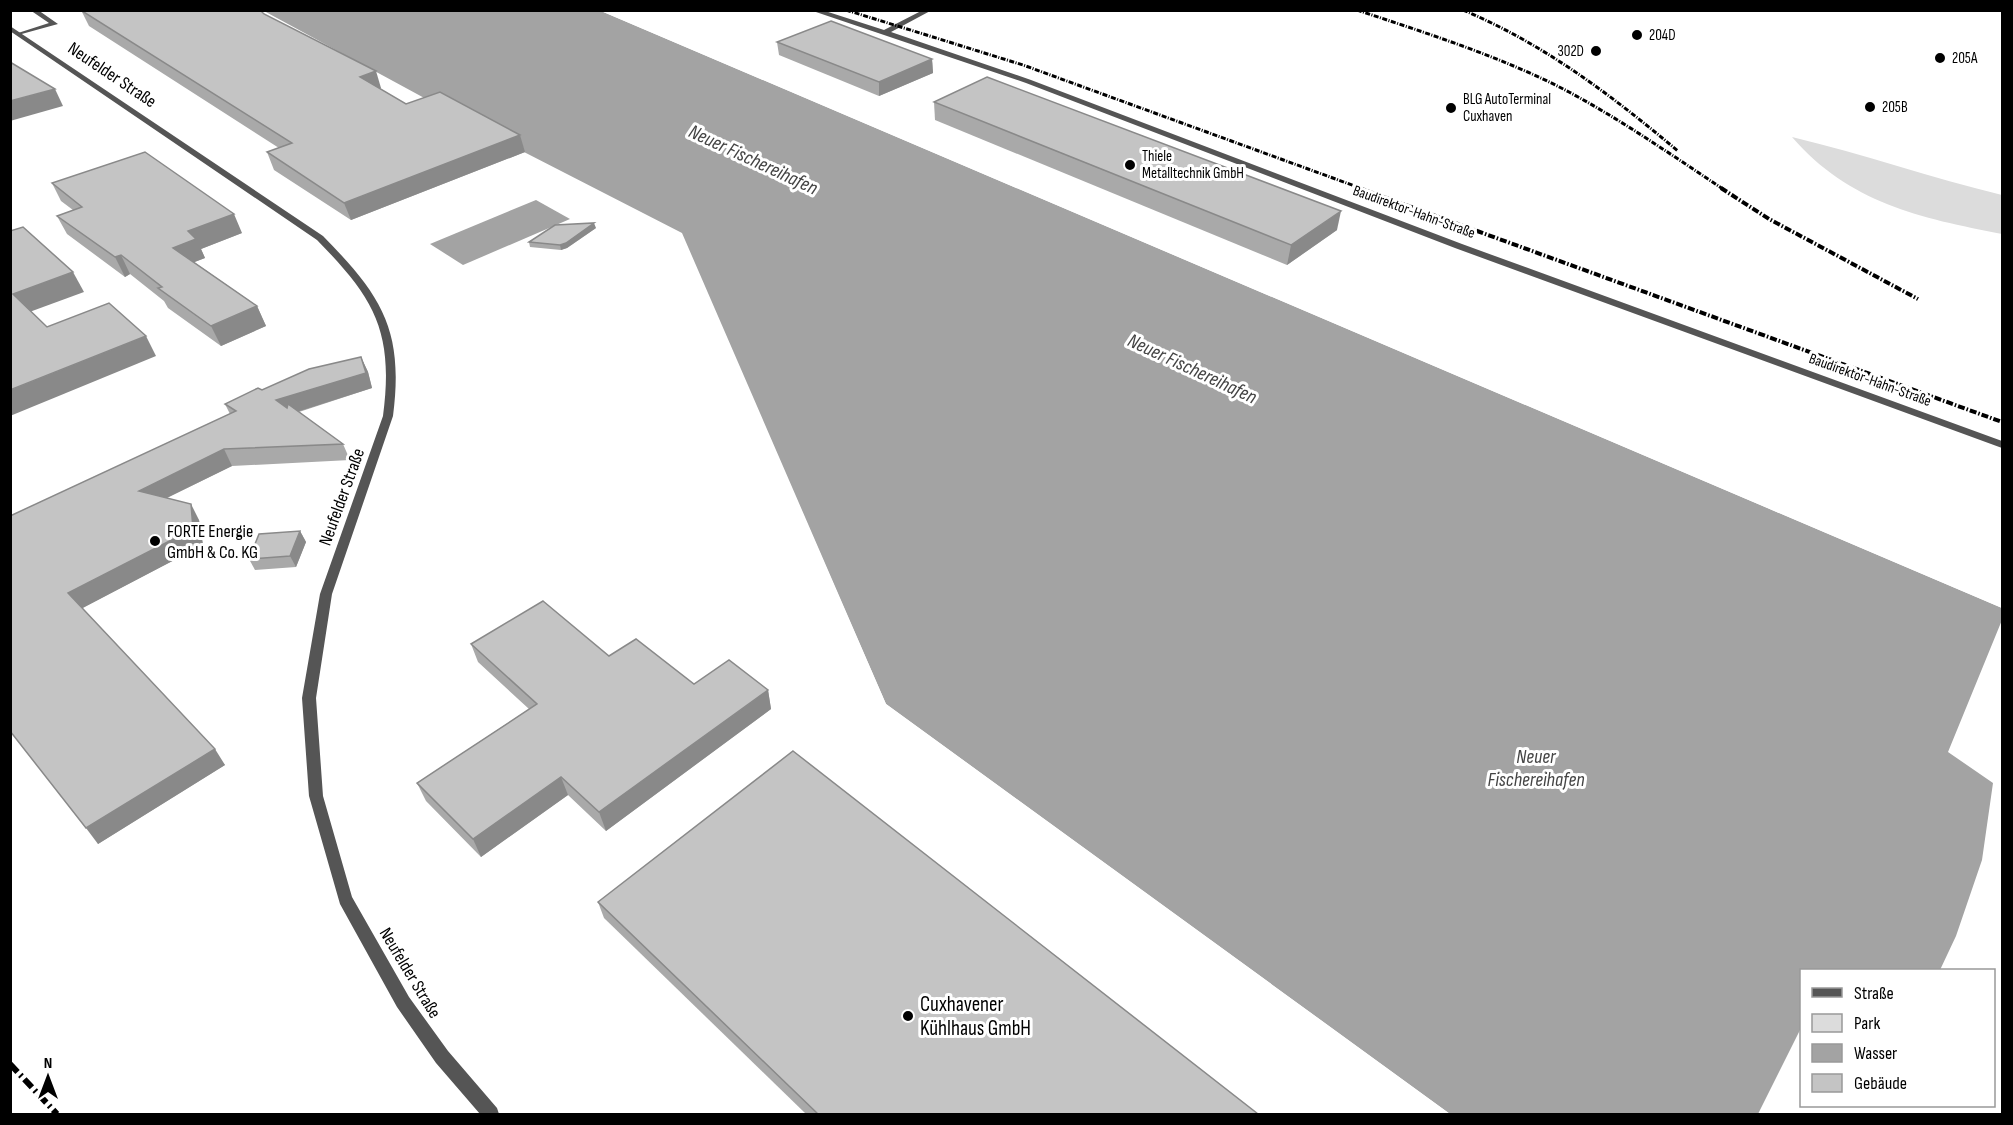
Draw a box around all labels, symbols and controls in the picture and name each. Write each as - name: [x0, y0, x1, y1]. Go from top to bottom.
- place label: 204D: [1649, 26, 1676, 45]
- marker: 204D: [1630, 28, 1644, 42]
- street label: Neufelder Straße: [64, 38, 160, 112]
- place label: 302D: [1557, 42, 1584, 61]
- marker: 302D: [1589, 44, 1603, 58]
- place label: 205A: [1952, 49, 1978, 68]
- marker: 205A: [1933, 51, 1947, 65]
- place label: BLG AutoTerminal Cuxhaven: [1463, 90, 1551, 126]
- place label: 205B: [1882, 98, 1908, 117]
- marker: 205B: [1863, 100, 1877, 114]
- marker: BLG AutoTerminal Cuxhaven: [1444, 101, 1458, 115]
- water label: Neuer Fischereihafen: [685, 120, 821, 200]
- place label: Thiele Metalltechnik GmbH: [1142, 147, 1244, 183]
- marker: Thiele Metalltechnik GmbH: [1123, 158, 1137, 172]
- street label: Baudirektor-Hahn-Straße: [1350, 181, 1478, 243]
- water label: Neuer Fischereihafen: [1124, 329, 1260, 409]
- street label: Baudirektor-Hahn-Straße: [1806, 349, 1934, 411]
- street label: Neufelder Straße: [315, 446, 369, 548]
- place label: FORTE Energie GmbH & Co. KG: [167, 521, 258, 563]
- marker: FORTE Energie GmbH & Co. KG: [148, 534, 162, 548]
- water label: Neuer Fischereihafen: [1487, 745, 1585, 792]
- street label: Neufelder Straße: [375, 924, 445, 1022]
- legend: [1800, 969, 1995, 1107]
- text: Straße: [1854, 983, 1894, 1004]
- place label: Cuxhavener Kühlhaus GmbH: [920, 992, 1031, 1041]
- marker: Cuxhavener Kühlhaus GmbH: [901, 1009, 915, 1023]
- text: Park: [1854, 1013, 1880, 1034]
- text: Wasser: [1854, 1043, 1897, 1064]
- north arrow: [18, 1047, 78, 1107]
- text: N: [44, 1054, 52, 1073]
- text: Gebäude: [1854, 1073, 1907, 1094]

